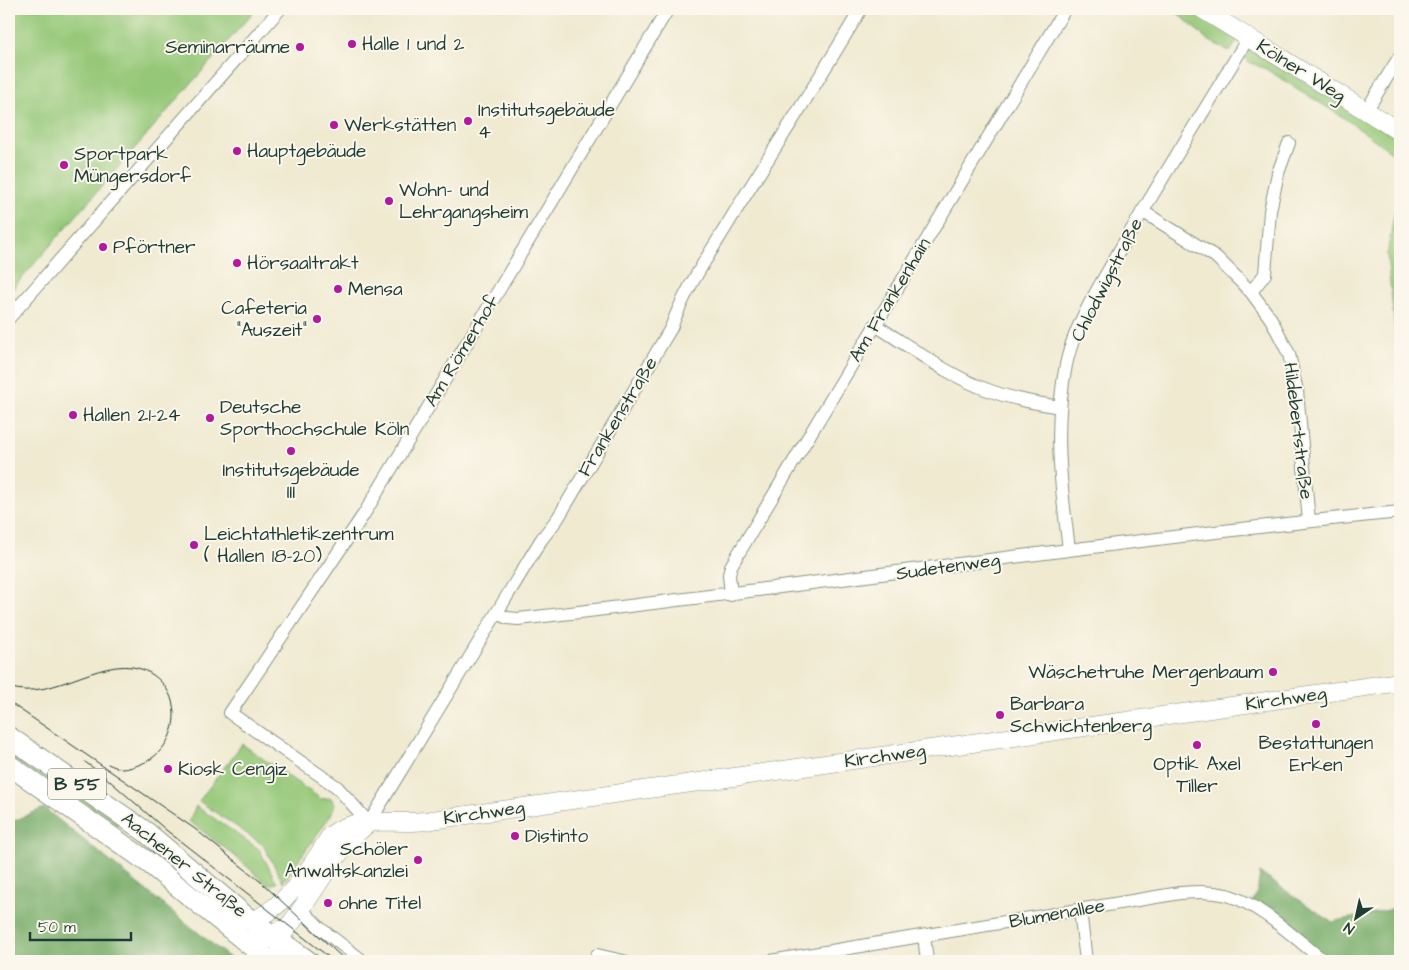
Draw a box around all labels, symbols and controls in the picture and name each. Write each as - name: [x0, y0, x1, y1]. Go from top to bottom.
- place label: Halle 1 und 2: [362, 31, 465, 58]
- street label: Kölner Weg: [1250, 33, 1351, 110]
- place label: Seminarräume: [165, 34, 290, 61]
- marker: Halle 1 und 2: [346, 38, 358, 50]
- marker: Seminarräume: [294, 41, 306, 53]
- place label: Institutsgebäude 4: [478, 97, 615, 146]
- place label: Werkstätten: [344, 112, 456, 139]
- marker: Institutsgebäude 4: [462, 115, 474, 127]
- marker: Werkstätten: [328, 119, 340, 131]
- place label: Hauptgebäude: [247, 138, 366, 166]
- place label: Sportpark Müngersdorf: [74, 141, 192, 191]
- marker: Hauptgebäude: [231, 145, 243, 157]
- marker: Sportpark Müngersdorf: [58, 159, 70, 171]
- place label: Wohn- und Lehrgangsheim: [399, 177, 528, 227]
- marker: Wohn- und Lehrgangsheim: [383, 195, 395, 207]
- street label: Chlodwigstraße: [1064, 214, 1151, 347]
- street label: Am Frankenhain: [842, 233, 938, 367]
- place label: Pförtner: [113, 234, 196, 261]
- marker: Pförtner: [97, 241, 109, 253]
- place label: Hörsaaltrakt: [247, 250, 359, 277]
- marker: Hörsaaltrakt: [231, 257, 243, 269]
- place label: Mensa: [348, 276, 403, 303]
- marker: Mensa: [332, 283, 344, 295]
- street label: Am Römerhof: [418, 290, 506, 412]
- place label: Cafeteria "Auszeit": [221, 295, 307, 344]
- marker: Cafeteria "Auszeit": [311, 313, 323, 325]
- street label: Frankenstraße: [572, 352, 664, 482]
- street label: Hildebertstraße: [1276, 361, 1320, 501]
- place label: Deutsche Sporthochschule Köln: [220, 394, 409, 443]
- place label: Hallen 21-24: [83, 402, 181, 429]
- marker: Hallen 21-24: [67, 409, 79, 421]
- marker: Deutsche Sporthochschule Köln: [204, 412, 216, 424]
- marker: Institutsgebäude III: [285, 445, 297, 457]
- place label: Institutsgebäude III: [222, 457, 360, 506]
- place label: Leichtathletikzentrum ( Hallen 18-20): [204, 521, 394, 570]
- marker: Leichtathletikzentrum ( Hallen 18-20): [188, 539, 200, 551]
- street label: Sudetenweg: [894, 546, 1002, 589]
- place label: Wäschetruhe Mergenbaum: [1028, 659, 1263, 687]
- marker: Wäschetruhe Mergenbaum: [1267, 666, 1279, 678]
- street label: Kirchweg: [1244, 680, 1329, 719]
- place label: Barbara Schwichtenberg: [1010, 691, 1152, 741]
- marker: Barbara Schwichtenberg: [994, 709, 1006, 721]
- marker: Bestattungen Erken: [1310, 718, 1322, 730]
- place label: Bestattungen Erken: [1259, 730, 1373, 779]
- street label: Kirchweg: [843, 737, 928, 776]
- marker: Optik Axel Tiller: [1191, 739, 1203, 751]
- place label: Optik Axel Tiller: [1153, 751, 1241, 800]
- place label: Kiosk Cengiz: [178, 756, 288, 784]
- marker: Kiosk Cengiz: [162, 763, 174, 775]
- road number: B 55: [48, 769, 106, 800]
- street label: Kirchweg: [442, 794, 527, 833]
- street label: Aachener Straße: [115, 806, 253, 924]
- place label: Distinto: [525, 823, 588, 850]
- marker: Distinto: [509, 830, 521, 842]
- place label: Schöler Anwaltskanzlei: [285, 836, 409, 885]
- marker: Schöler Anwaltskanzlei: [412, 854, 424, 866]
- place label: ohne Titel: [338, 890, 421, 917]
- street label: Blumenallee: [1007, 892, 1107, 936]
- north arrow: [1332, 892, 1382, 942]
- marker: ohne Titel: [322, 897, 334, 909]
- scale bar: [30, 910, 131, 942]
- text: 50 m: [38, 917, 76, 938]
- text: N: [1340, 917, 1359, 939]

